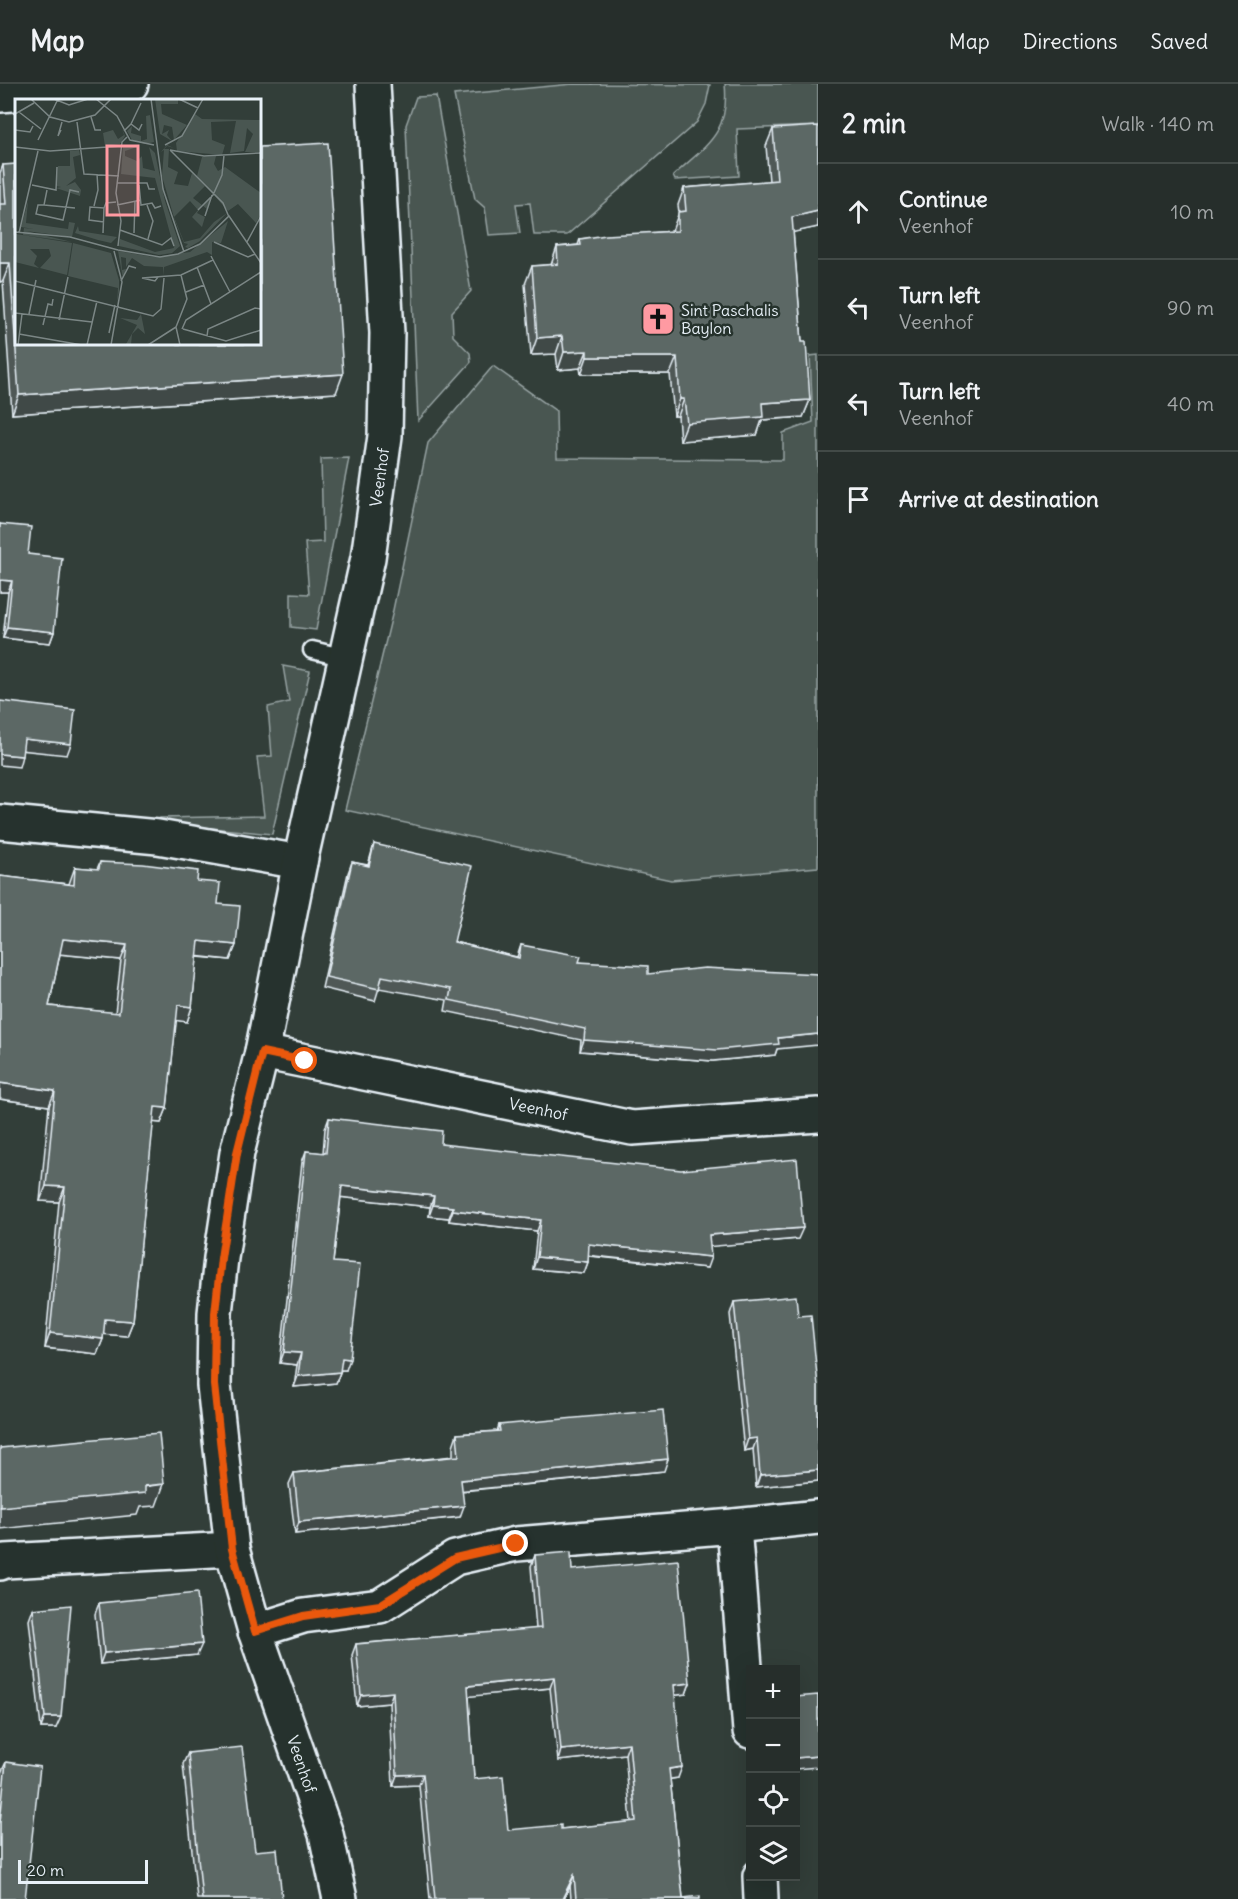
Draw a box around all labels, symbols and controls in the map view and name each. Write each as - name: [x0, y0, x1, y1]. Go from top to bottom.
- text: Map: [30, 23, 84, 59]
- text: Map: [949, 28, 990, 55]
- text: Directions: [1023, 28, 1117, 55]
- text: Saved: [1150, 28, 1208, 55]
- inset map: [15, 99, 261, 345]
- text: 2 min: [842, 107, 906, 140]
- text: Walk · 140 m: [1101, 111, 1214, 136]
- text: Continue: [899, 185, 988, 213]
- icon: ahead: [842, 195, 875, 228]
- text: 10 m: [1171, 199, 1214, 224]
- text: Veenhof: [899, 213, 973, 238]
- text: Turn left: [899, 281, 980, 309]
- icon: left: [842, 291, 875, 324]
- text: 90 m: [1167, 295, 1214, 320]
- place label: Sint Paschalis Baylon: [681, 300, 778, 338]
- church icon: Sint Paschalis Baylon: [640, 301, 676, 337]
- text: Veenhof: [899, 309, 973, 334]
- text: Turn left: [899, 377, 980, 405]
- icon: left: [842, 387, 875, 420]
- text: 40 m: [1167, 391, 1214, 416]
- text: Veenhof: [899, 405, 973, 430]
- street label: Veenhof: [365, 446, 393, 508]
- icon: arrive: [842, 483, 875, 516]
- text: Arrive at destination: [899, 485, 1099, 513]
- route start: [291, 1047, 317, 1073]
- street label: Veenhof: [507, 1093, 570, 1125]
- route end: [502, 1530, 528, 1556]
- map controls: [746, 1665, 800, 1881]
- button: +: [746, 1665, 800, 1719]
- button: −: [746, 1719, 800, 1773]
- street label: Veenhof: [283, 1733, 321, 1796]
- button: locate: [746, 1773, 800, 1827]
- button: layers: [746, 1827, 800, 1881]
- scale bar: [18, 1857, 148, 1884]
- text: 20 m: [27, 1860, 64, 1880]

